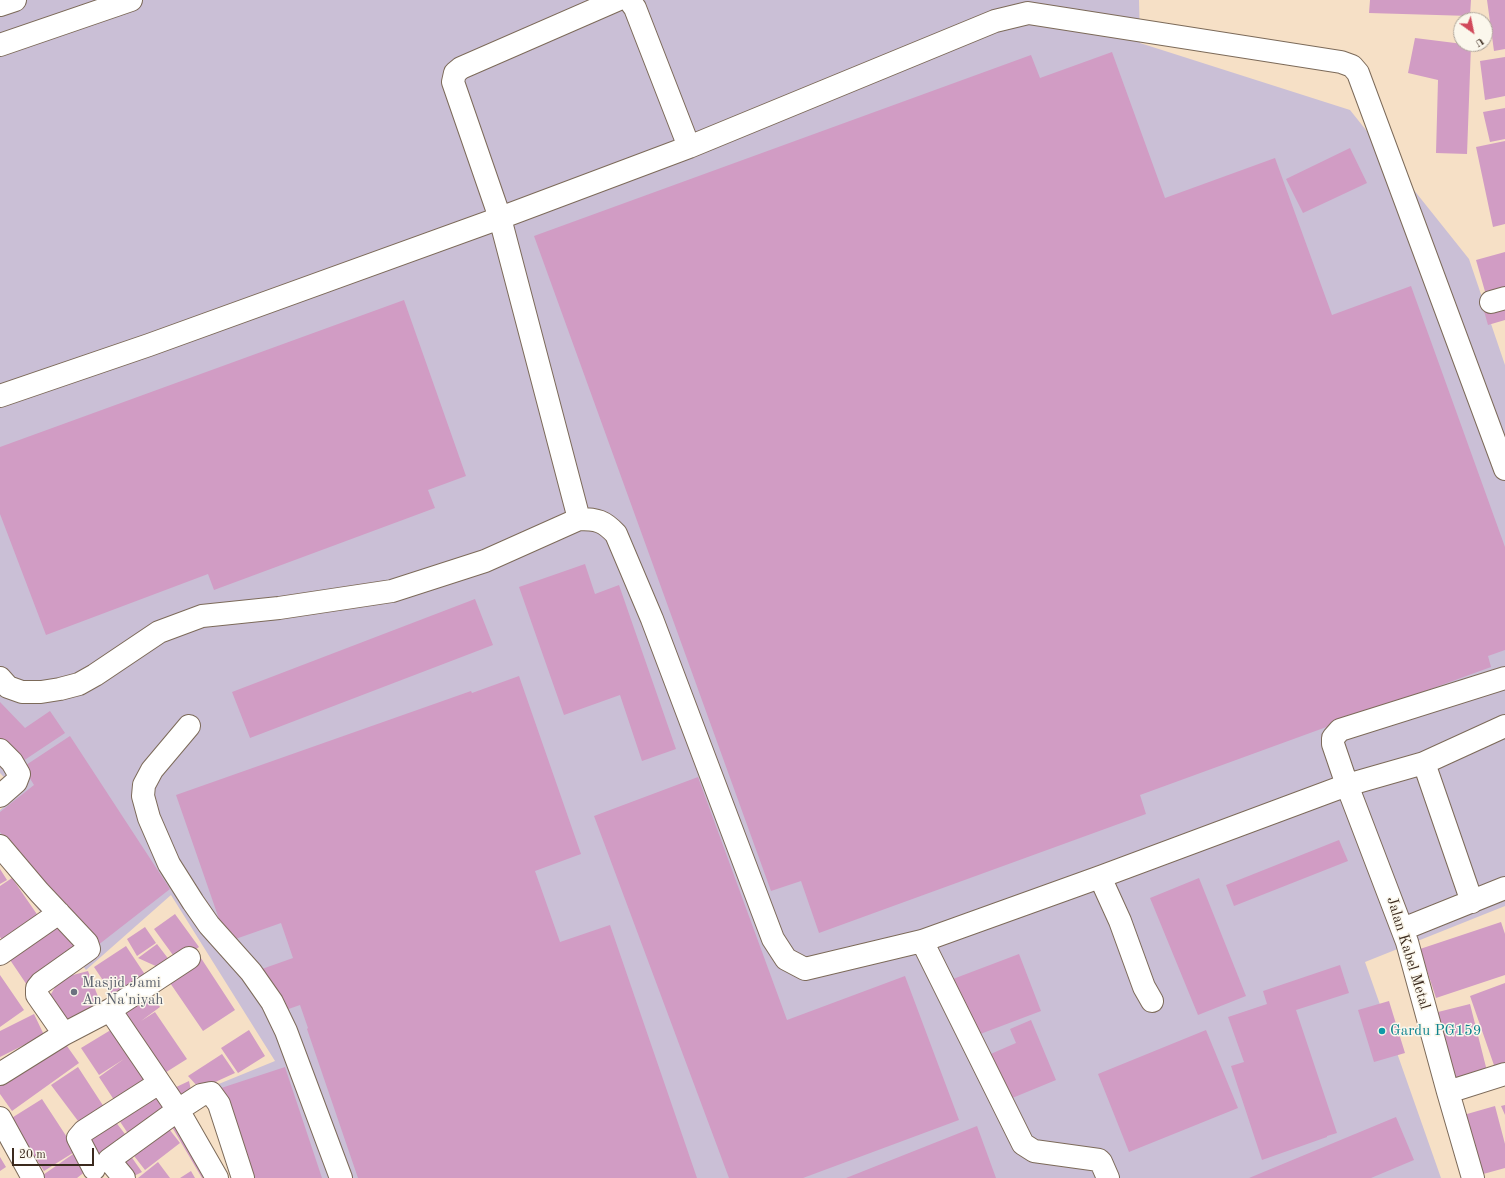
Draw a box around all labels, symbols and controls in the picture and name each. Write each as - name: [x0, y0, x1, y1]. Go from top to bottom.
- north arrow: [1453, 12, 1493, 52]
- text: U: [1473, 35, 1486, 49]
- street label: Jalan Kabel Metal: [1382, 894, 1434, 1012]
- place label: Masjid Jami An Na'niyah: [82, 974, 164, 1009]
- marker: Masjid Jami An Na'niyah: [69, 987, 79, 997]
- place label: Gardu PG159: [1390, 1022, 1481, 1040]
- marker: Gardu PG159: [1377, 1026, 1387, 1036]
- scale bar: [14, 1140, 96, 1166]
- text: 20 m: [19, 1149, 46, 1161]

